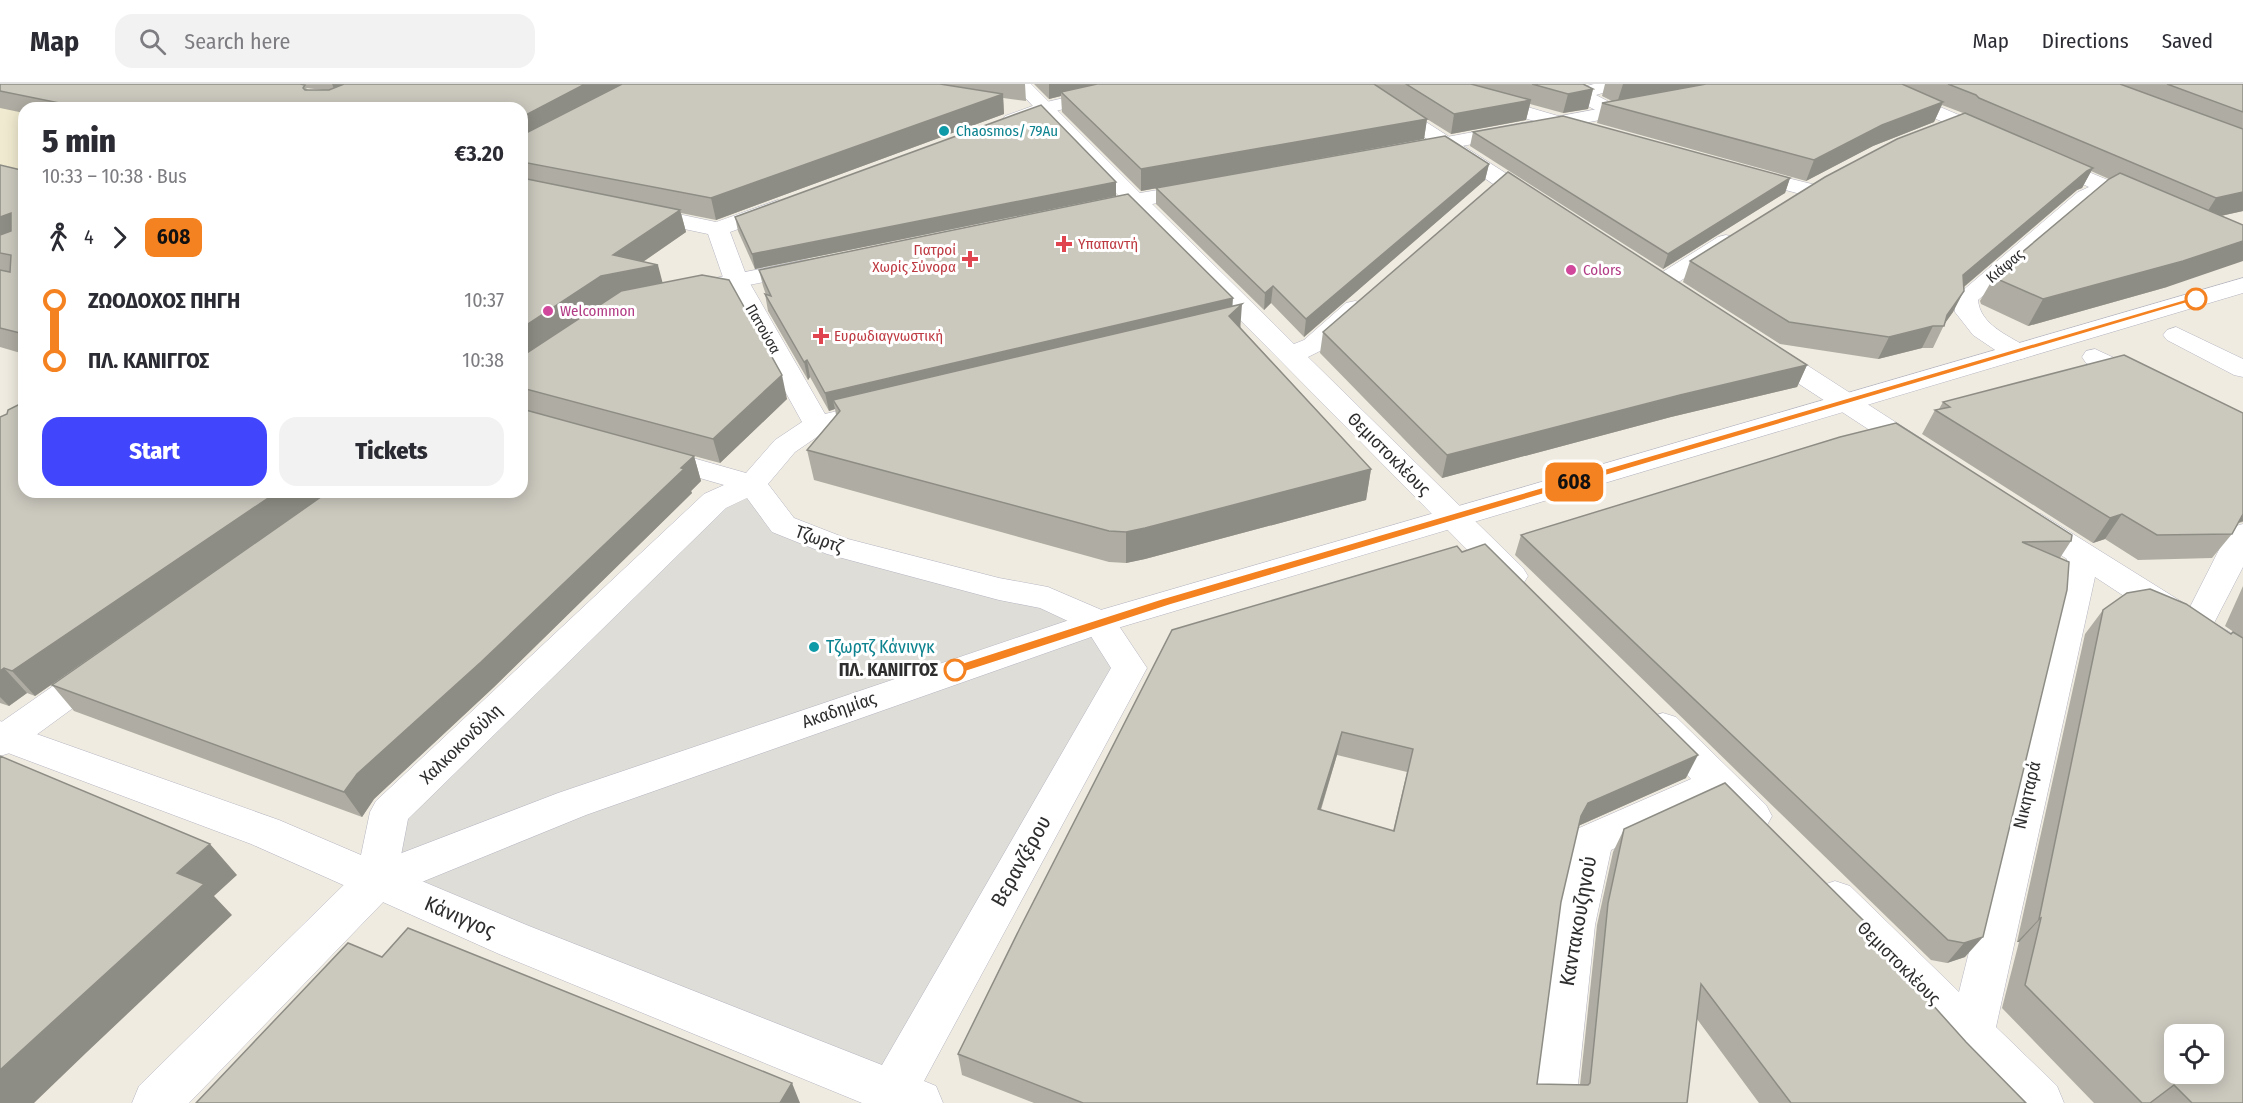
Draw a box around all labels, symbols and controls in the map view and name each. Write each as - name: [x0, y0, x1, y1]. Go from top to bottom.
- search box: [115, 14, 535, 68]
- text: Map: [30, 25, 79, 58]
- icon: search: [136, 25, 169, 58]
- text: Search here: [184, 28, 290, 55]
- text: Map: [1972, 28, 2009, 54]
- text: Directions: [2042, 28, 2129, 54]
- text: Saved: [2162, 28, 2213, 54]
- text: 5 min: [42, 121, 116, 161]
- place label: Chaosmos/ 79Au: [956, 122, 1058, 140]
- marker: Chaosmos/ 79Au: [937, 124, 951, 138]
- text: €3.20: [455, 140, 504, 167]
- text: 10:33 – 10:38 · Bus: [42, 164, 187, 188]
- icon: walk: [42, 221, 75, 254]
- icon: forward: [103, 221, 136, 254]
- text: 608: [157, 224, 190, 250]
- text: 4: [84, 225, 94, 249]
- marker: Υπαπαντή: [1055, 235, 1073, 253]
- place label: Υπαπαντή: [1078, 235, 1138, 253]
- place label: Γιατροί Χωρίς Σύνορα: [872, 241, 956, 276]
- street label: Κιάφας: [1982, 245, 2028, 287]
- marker: Γιατροί Χωρίς Σύνορα: [961, 250, 979, 268]
- place label: Colors: [1583, 261, 1621, 279]
- marker: Colors: [1564, 263, 1578, 277]
- text: ΖΩΟΔΟΧΟΣ ΠΗΓΗ: [88, 287, 240, 314]
- text: 10:37: [464, 288, 504, 312]
- unlabelled marker: [2185, 288, 2207, 310]
- street label: Πατούσα: [742, 301, 784, 357]
- place label: Welcommon: [560, 302, 635, 320]
- marker: Welcommon: [541, 304, 555, 318]
- marker: Ευρωδιαγνωστική: [812, 327, 830, 345]
- place label: Ευρωδιαγνωστική: [834, 327, 943, 345]
- text: ΠΛ. ΚΑΝΙΓΓΟΣ: [88, 347, 209, 374]
- text: 10:38: [462, 348, 504, 372]
- street label: Θεμιστοκλέους: [1343, 408, 1436, 501]
- button: Start: [42, 417, 267, 486]
- button: Tickets: [279, 417, 504, 486]
- line badge: 608: [1540, 462, 1608, 502]
- text: 608: [1557, 469, 1591, 495]
- street label: Τζωρτζ: [792, 520, 846, 558]
- place label: Τζωρτζ Κάνινγκ: [826, 636, 935, 658]
- marker: Τζωρτζ Κάνινγκ: [807, 640, 821, 654]
- place label: ΠΛ. ΚΑΝΙΓΓΟΣ: [839, 659, 938, 681]
- marker: ΠΛ. ΚΑΝΙΓΓΟΣ: [944, 659, 966, 681]
- street label: Ακαδημίας: [799, 687, 880, 733]
- street label: Χαλκοκονδύλη: [415, 699, 507, 789]
- street label: Νικηταρά: [2009, 759, 2045, 831]
- street label: Βερανζέρου: [985, 811, 1057, 911]
- street label: Καντακουζηνού: [1554, 854, 1602, 988]
- street label: Κάνιγγος: [421, 890, 500, 944]
- street label: Θεμιστοκλέους: [1853, 917, 1946, 1010]
- map controls: [2164, 1024, 2224, 1084]
- button: locate: [2164, 1024, 2224, 1084]

